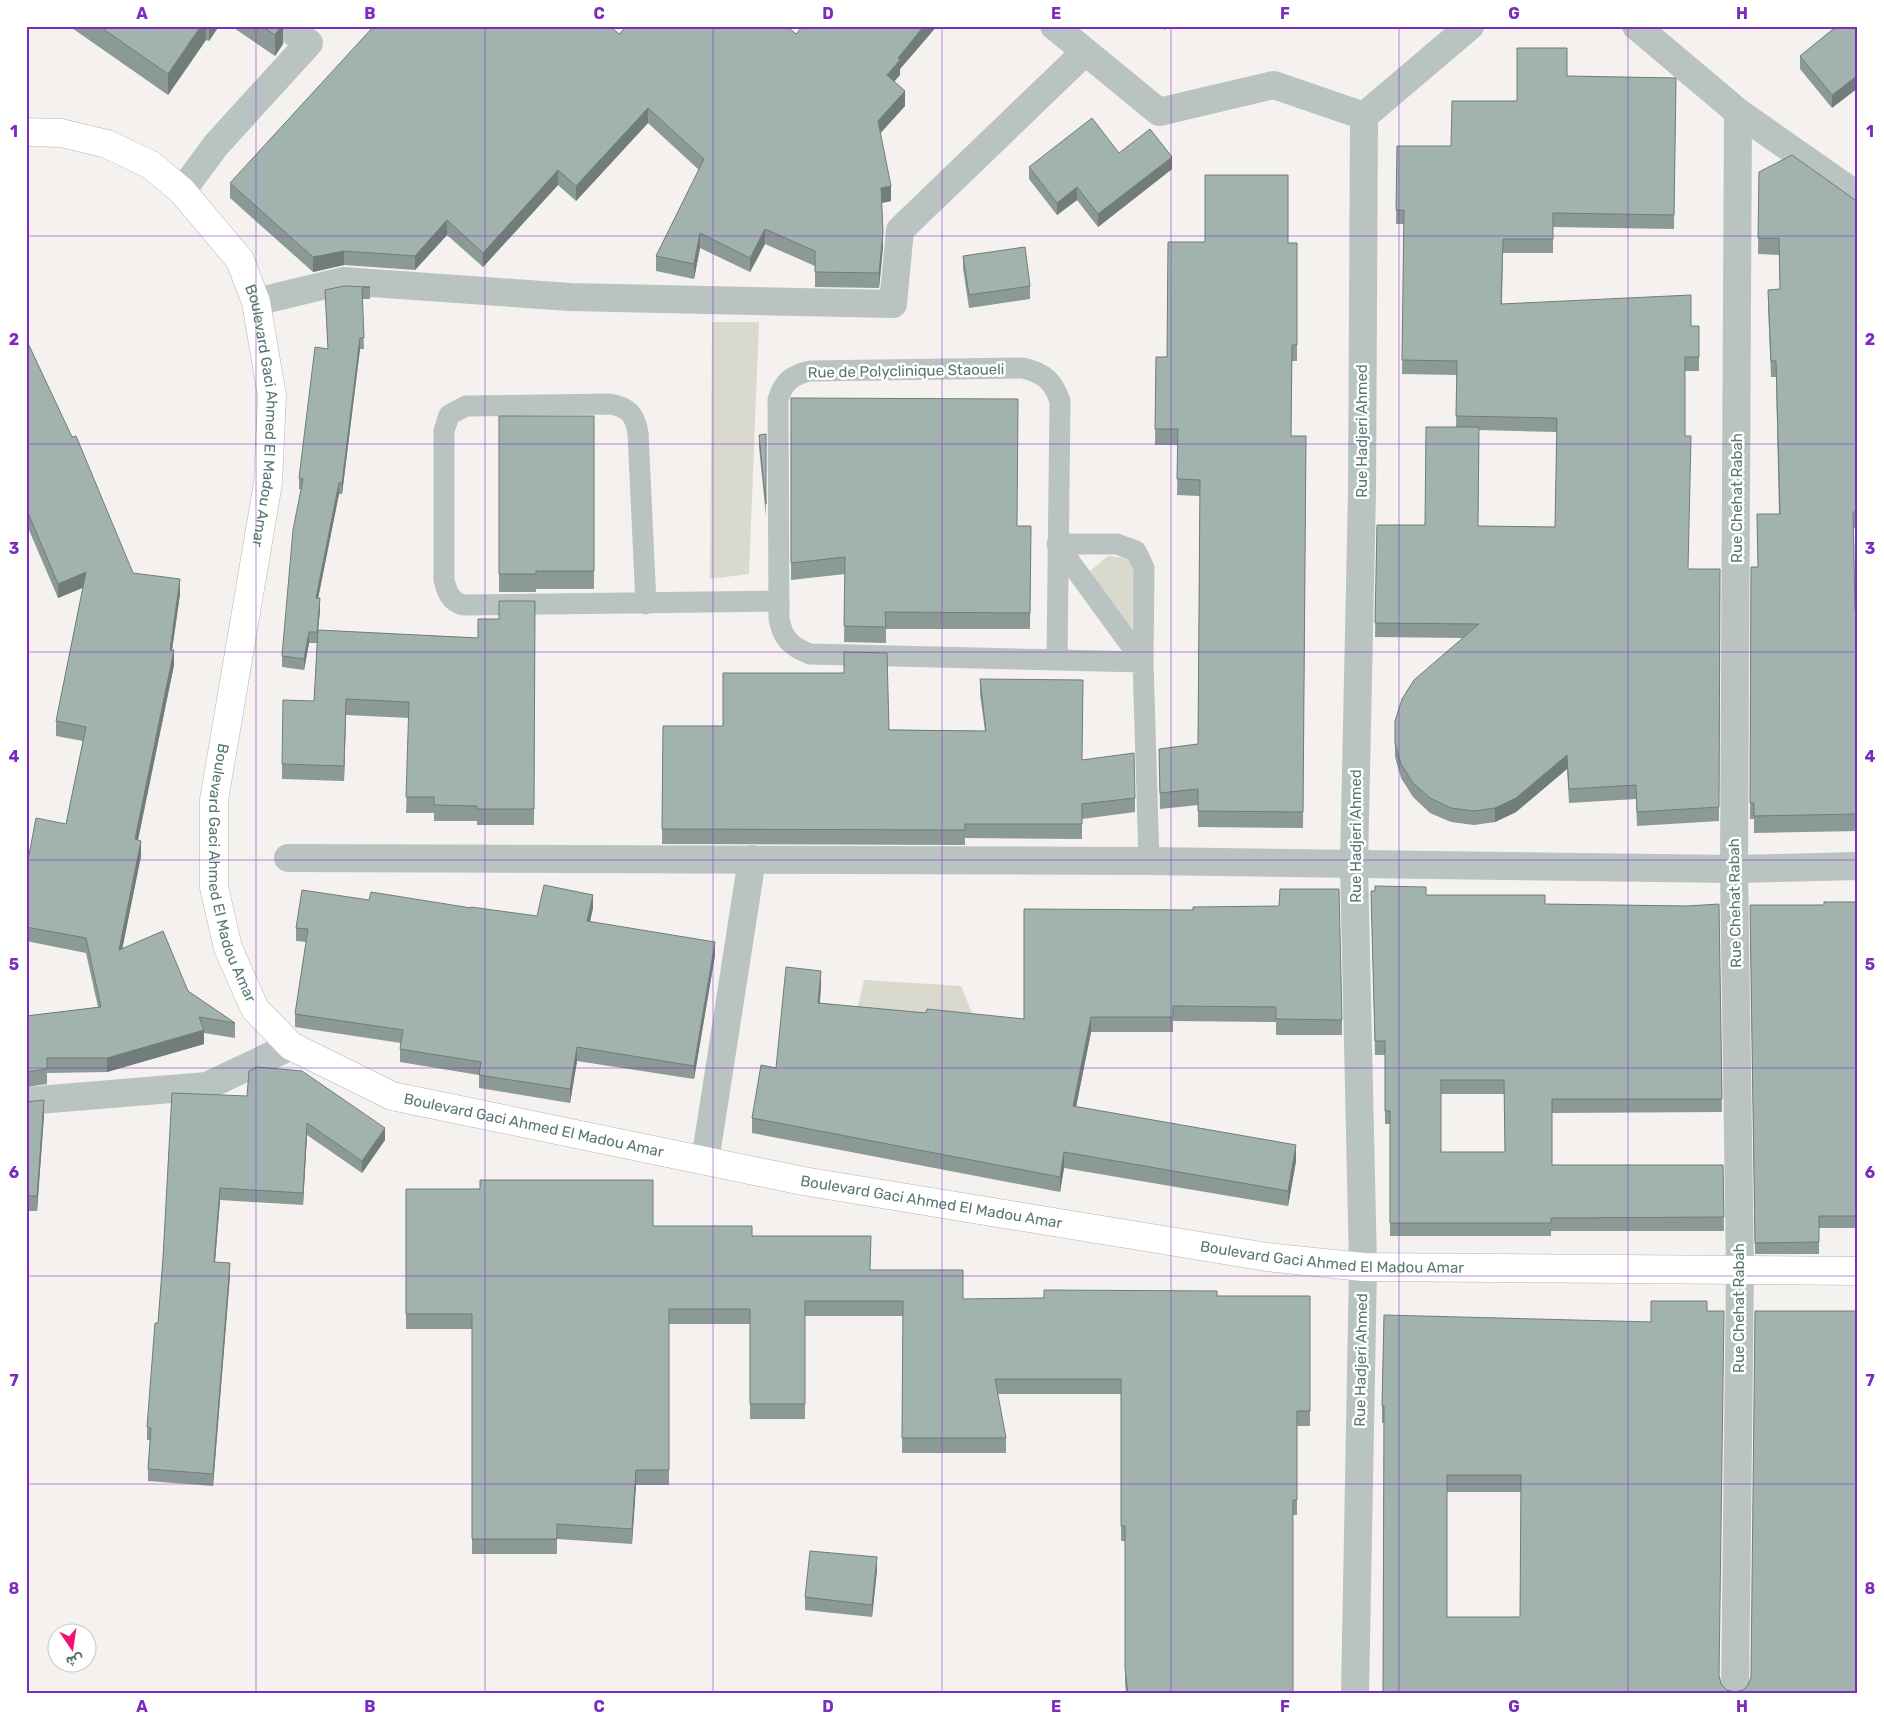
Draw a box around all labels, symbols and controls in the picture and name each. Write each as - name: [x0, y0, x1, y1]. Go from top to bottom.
- text: A: [136, 4, 148, 23]
- text: B: [364, 4, 376, 23]
- text: C: [593, 4, 605, 23]
- text: D: [822, 4, 834, 23]
- text: E: [1051, 4, 1061, 23]
- text: F: [1280, 4, 1290, 23]
- text: G: [1508, 4, 1520, 23]
- text: H: [1736, 4, 1748, 23]
- text: 1: [10, 122, 18, 141]
- text: 1: [1866, 122, 1874, 141]
- street label: Boulevard Gaci Ahmed El Madou Amar: [241, 282, 282, 548]
- text: 2: [9, 330, 19, 349]
- text: 2: [1865, 330, 1875, 349]
- street label: Rue de Polyclinique Staoueli: [807, 360, 1005, 382]
- street label: Rue Hadjeri Ahmed: [1353, 364, 1371, 498]
- street label: Rue Chehat Rabah: [1728, 433, 1746, 563]
- text: 3: [9, 539, 19, 558]
- text: 3: [1865, 539, 1875, 558]
- street label: Boulevard Gaci Ahmed El Madou Amar: [204, 742, 260, 1005]
- text: 4: [9, 747, 20, 766]
- text: 4: [1865, 747, 1876, 766]
- street label: Rue Hadjeri Ahmed: [1347, 769, 1365, 903]
- street label: Rue Chehat Rabah: [1725, 838, 1745, 968]
- text: 5: [9, 955, 19, 974]
- text: 5: [1865, 955, 1875, 974]
- street label: Boulevard Gaci Ahmed El Madou Amar: [402, 1090, 666, 1161]
- text: 6: [9, 1163, 19, 1182]
- text: 6: [1865, 1163, 1875, 1182]
- street label: Boulevard Gaci Ahmed El Madou Amar: [799, 1172, 1064, 1232]
- street label: Boulevard Gaci Ahmed El Madou Amar: [1199, 1237, 1464, 1277]
- street label: Rue Chehat Rabah: [1730, 1243, 1748, 1373]
- street label: Rue Hadjeri Ahmed: [1351, 1293, 1371, 1427]
- text: 7: [9, 1371, 19, 1390]
- text: 7: [1865, 1371, 1875, 1390]
- text: 8: [9, 1579, 20, 1598]
- text: 8: [1865, 1579, 1876, 1598]
- north arrow: [48, 1622, 98, 1672]
- text: ش: [64, 1650, 85, 1671]
- text: A: [136, 1697, 148, 1716]
- text: B: [364, 1697, 376, 1716]
- text: C: [593, 1697, 605, 1716]
- text: D: [822, 1697, 834, 1716]
- text: E: [1051, 1697, 1061, 1716]
- text: F: [1280, 1697, 1290, 1716]
- text: G: [1508, 1697, 1520, 1716]
- text: H: [1736, 1697, 1748, 1716]

